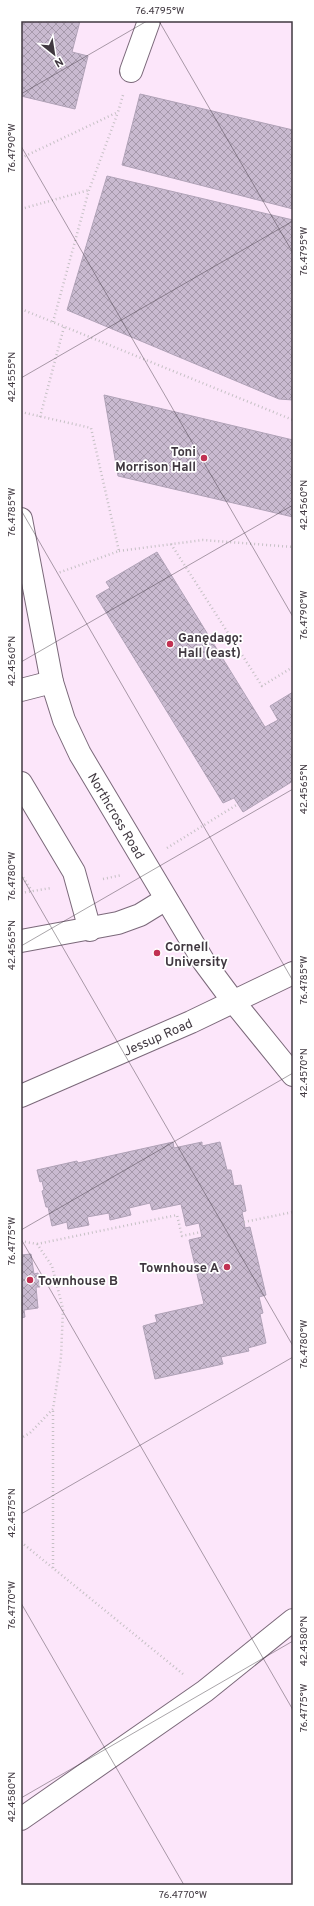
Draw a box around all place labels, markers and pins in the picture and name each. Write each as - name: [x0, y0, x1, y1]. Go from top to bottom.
- place label: Toni Morrison Hall: [115, 445, 196, 476]
- marker: Toni Morrison Hall: [199, 453, 209, 463]
- place label: Ganędagǫ: Hall (east): [178, 631, 242, 662]
- marker: Ganędagǫ: Hall (east): [165, 639, 175, 649]
- place label: Cornell University: [165, 940, 228, 971]
- marker: Cornell University: [152, 948, 162, 958]
- place label: Townhouse A: [139, 1261, 219, 1277]
- marker: Townhouse A: [222, 1262, 232, 1272]
- place label: Townhouse B: [38, 1274, 118, 1290]
- marker: Townhouse B: [25, 1275, 35, 1285]

